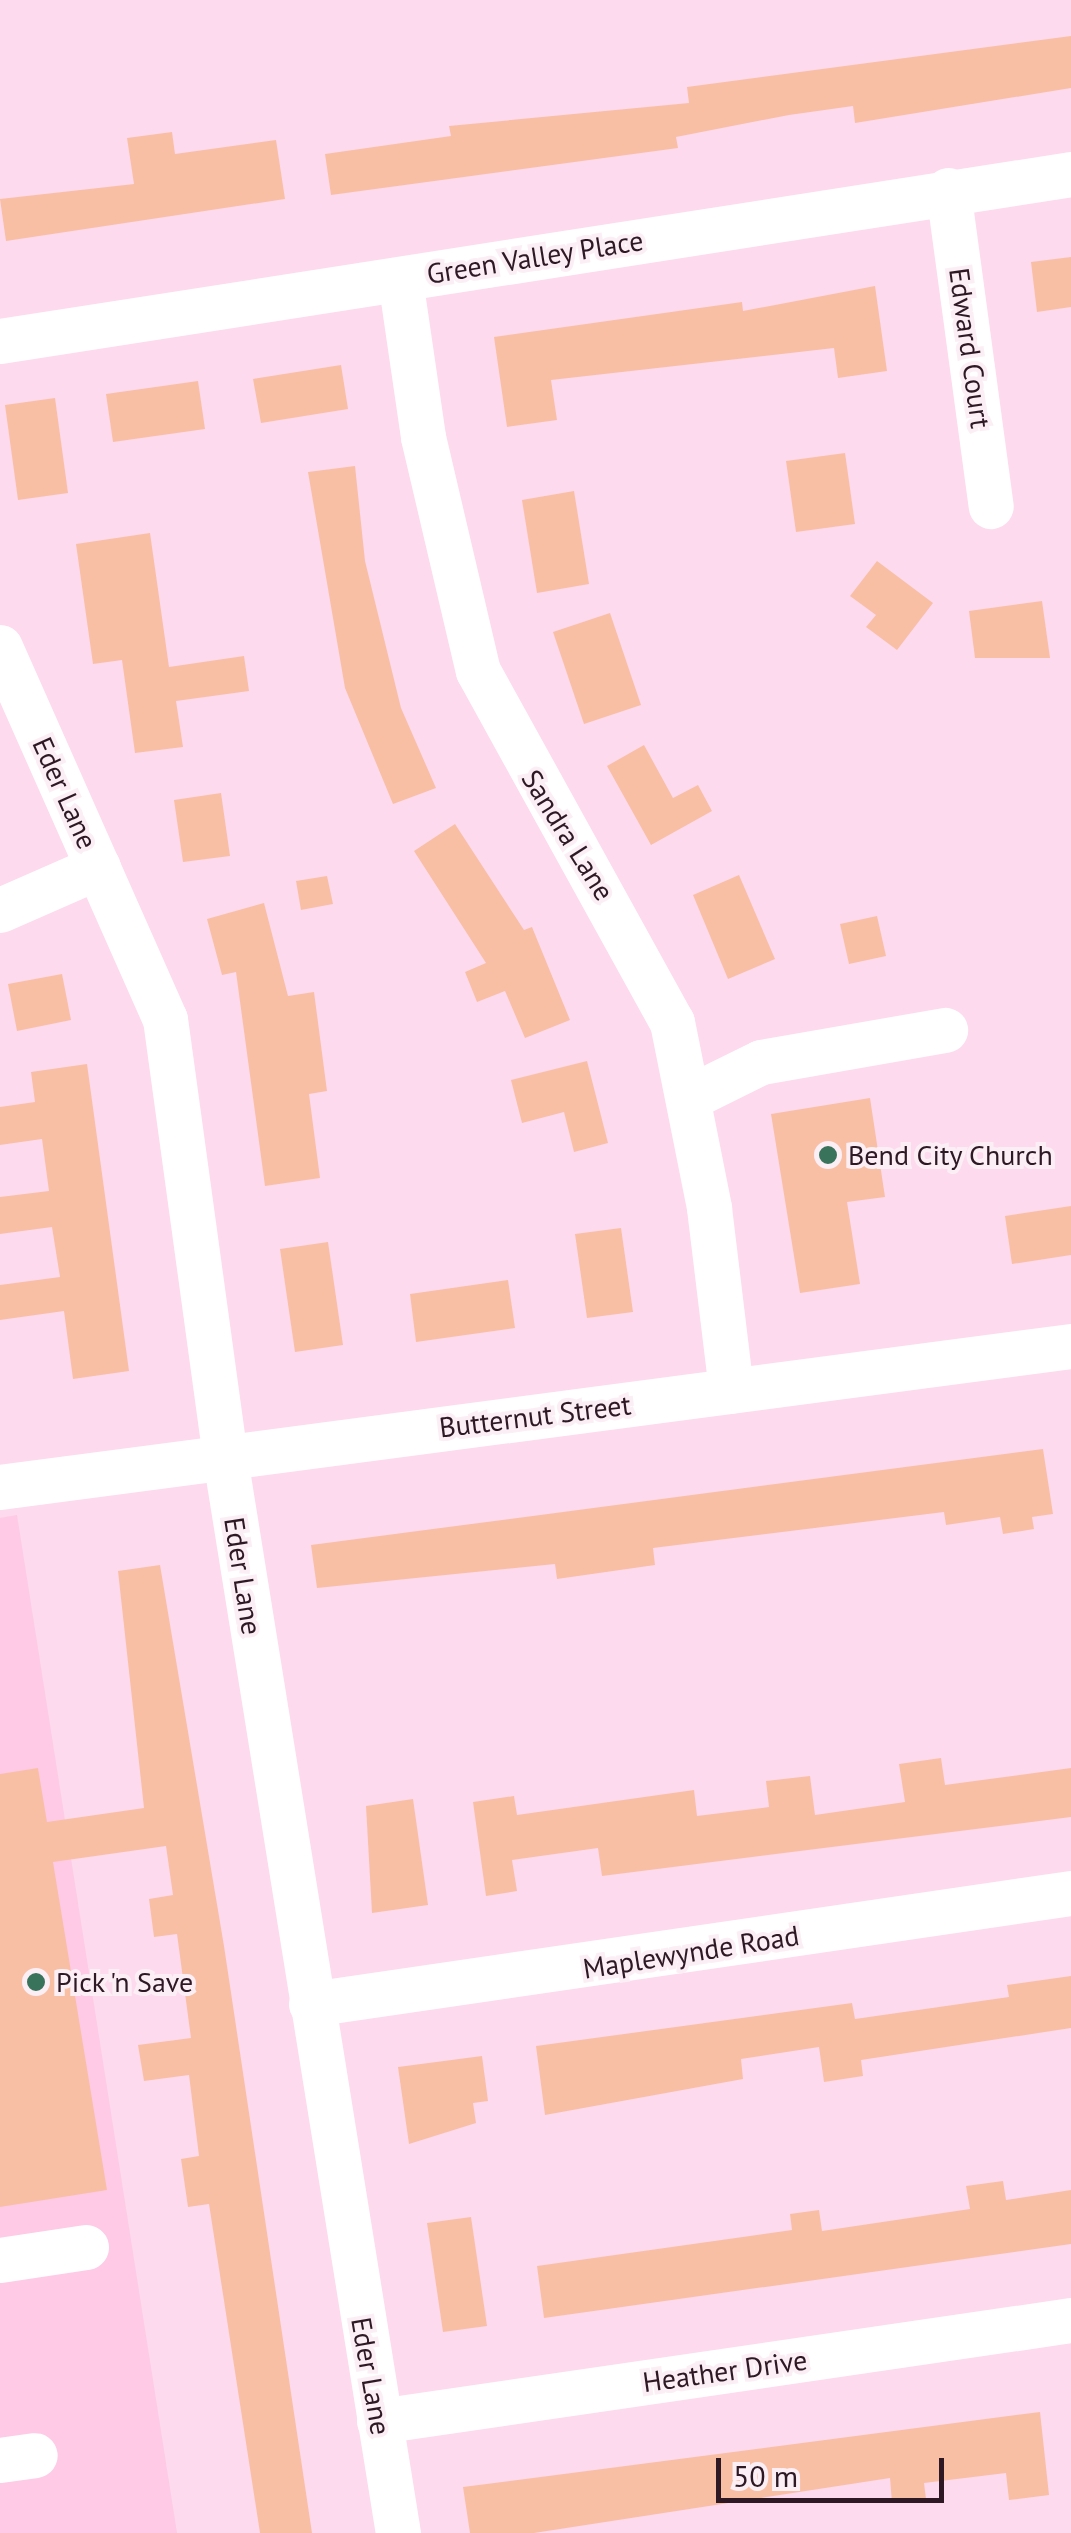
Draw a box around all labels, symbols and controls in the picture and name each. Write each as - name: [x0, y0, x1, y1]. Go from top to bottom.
- street label: Green Valley Place: [424, 223, 646, 291]
- street label: Edward Court: [942, 266, 998, 430]
- street label: Eder Lane: [26, 732, 104, 854]
- street label: Sandra Lane: [515, 764, 621, 906]
- place label: Bend City Church: [848, 1138, 1054, 1172]
- marker: Bend City Church: [817, 1144, 839, 1166]
- street label: Butternut Street: [437, 1388, 633, 1444]
- street label: Eder Lane: [217, 1515, 269, 1637]
- street label: Maplewynde Road: [581, 1918, 801, 1986]
- place label: Pick 'n Save: [56, 1965, 196, 1999]
- marker: Pick 'n Save: [25, 1971, 47, 1993]
- street label: Eder Lane: [344, 2315, 398, 2437]
- street label: Heather Drive: [641, 2343, 809, 2399]
- scale bar: [721, 2438, 948, 2500]
- text: 50 m: [733, 2456, 798, 2495]

